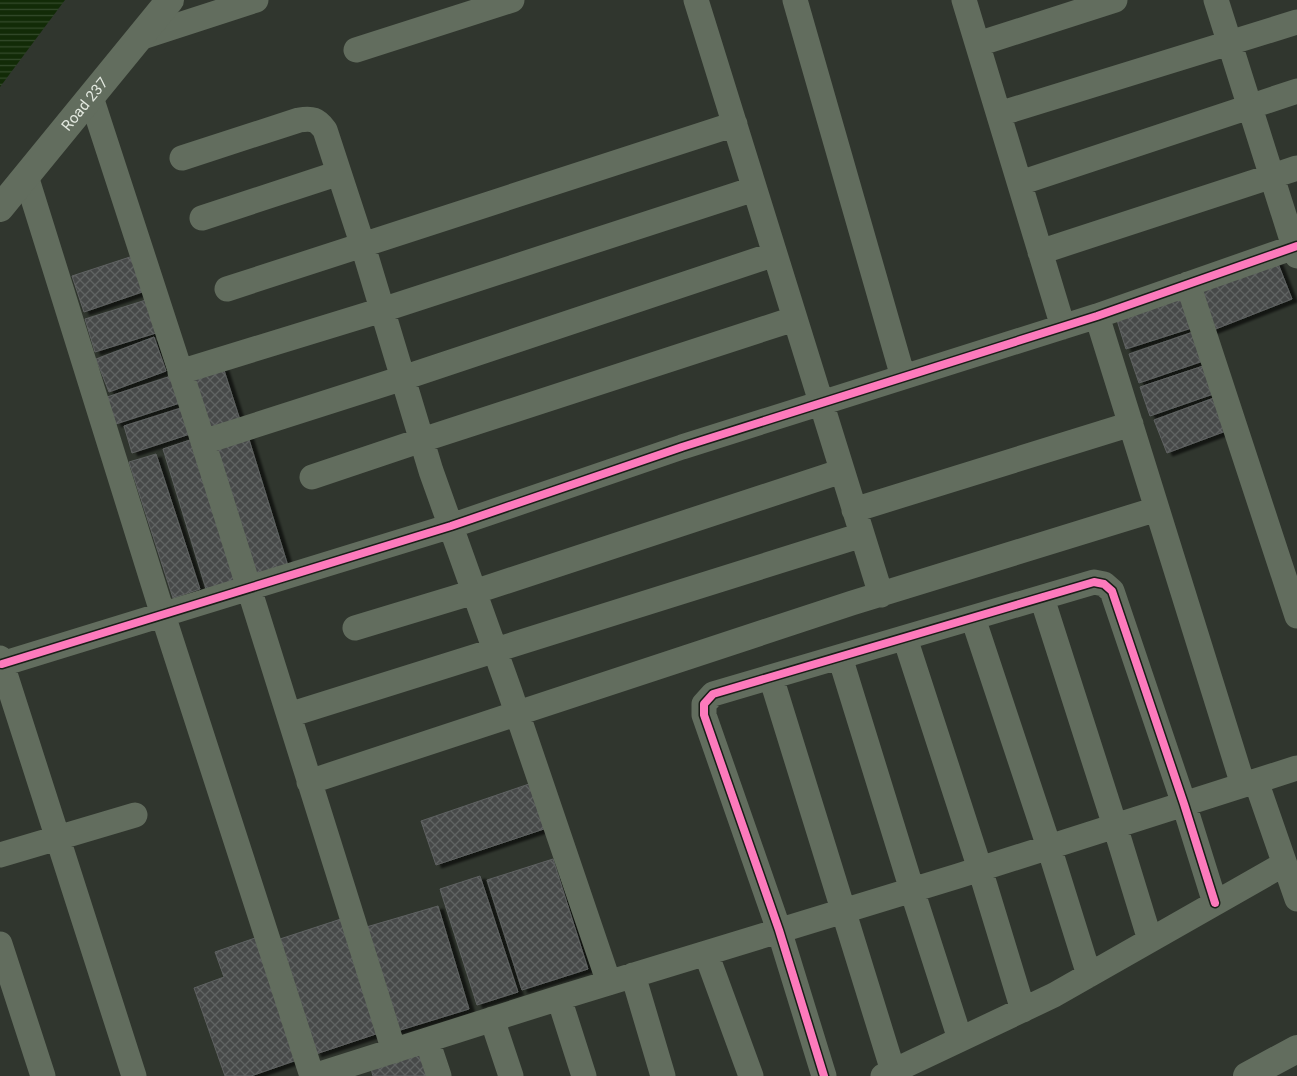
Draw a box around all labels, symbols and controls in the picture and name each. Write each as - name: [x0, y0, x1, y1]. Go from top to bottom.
- street label: Road 237: [58, 74, 112, 135]

